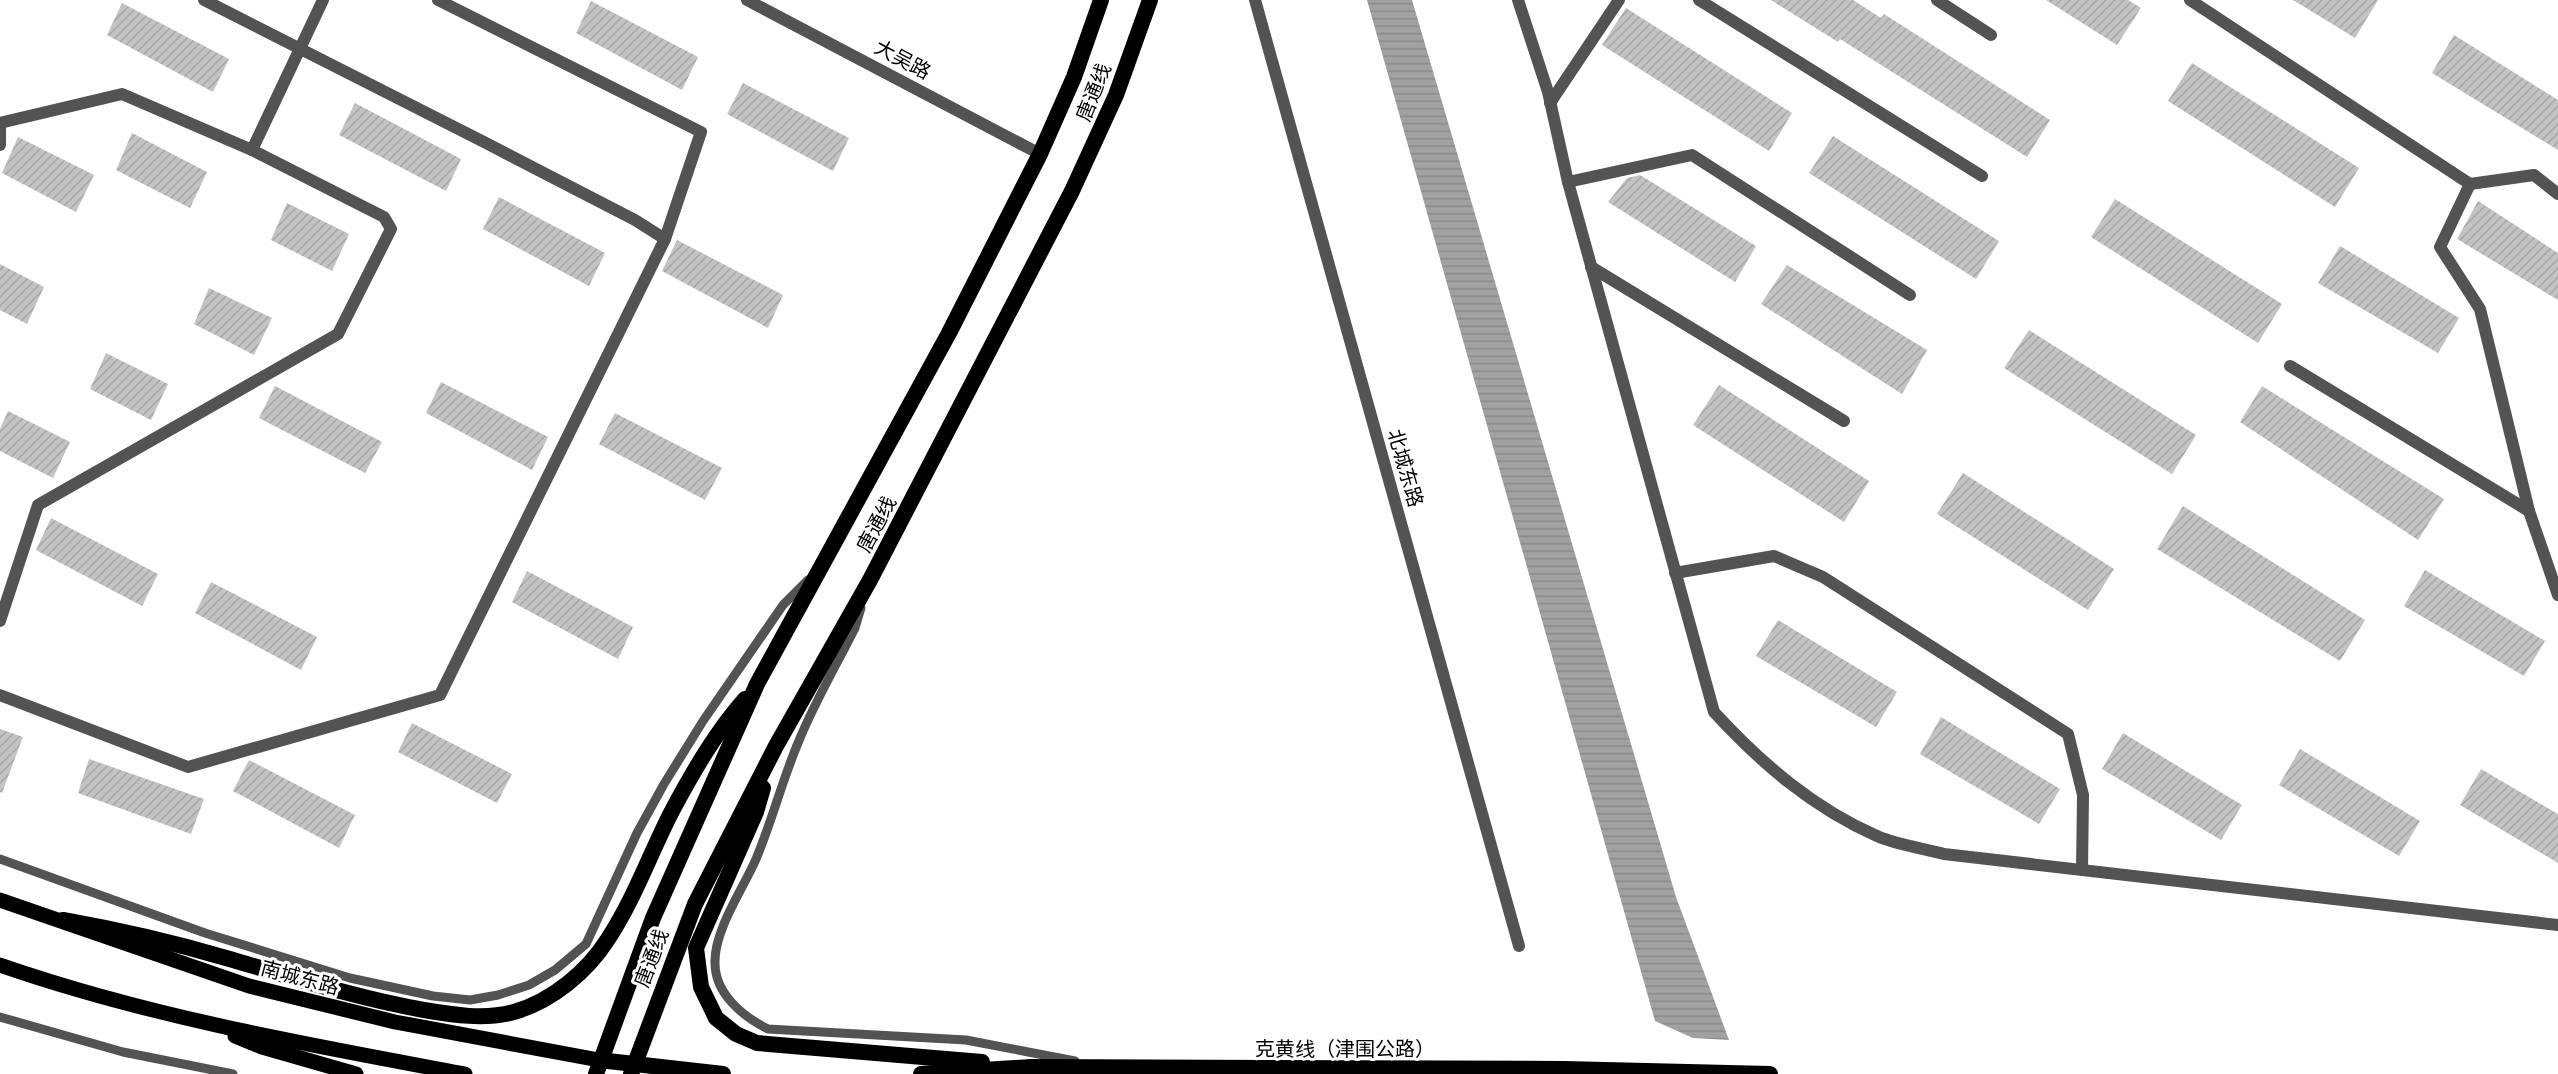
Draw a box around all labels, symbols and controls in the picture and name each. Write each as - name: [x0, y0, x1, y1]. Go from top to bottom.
- street label: 大吴路: [871, 34, 935, 84]
- street label: 唐通线: [1070, 60, 1116, 124]
- street label: 北城东路: [1383, 426, 1429, 510]
- street label: 唐通线: [851, 492, 901, 556]
- street label: 唐通线: [629, 926, 673, 990]
- street label: 南城东路: [258, 955, 342, 999]
- street label: 克黄线（津围公路）: [1255, 1036, 1435, 1061]

